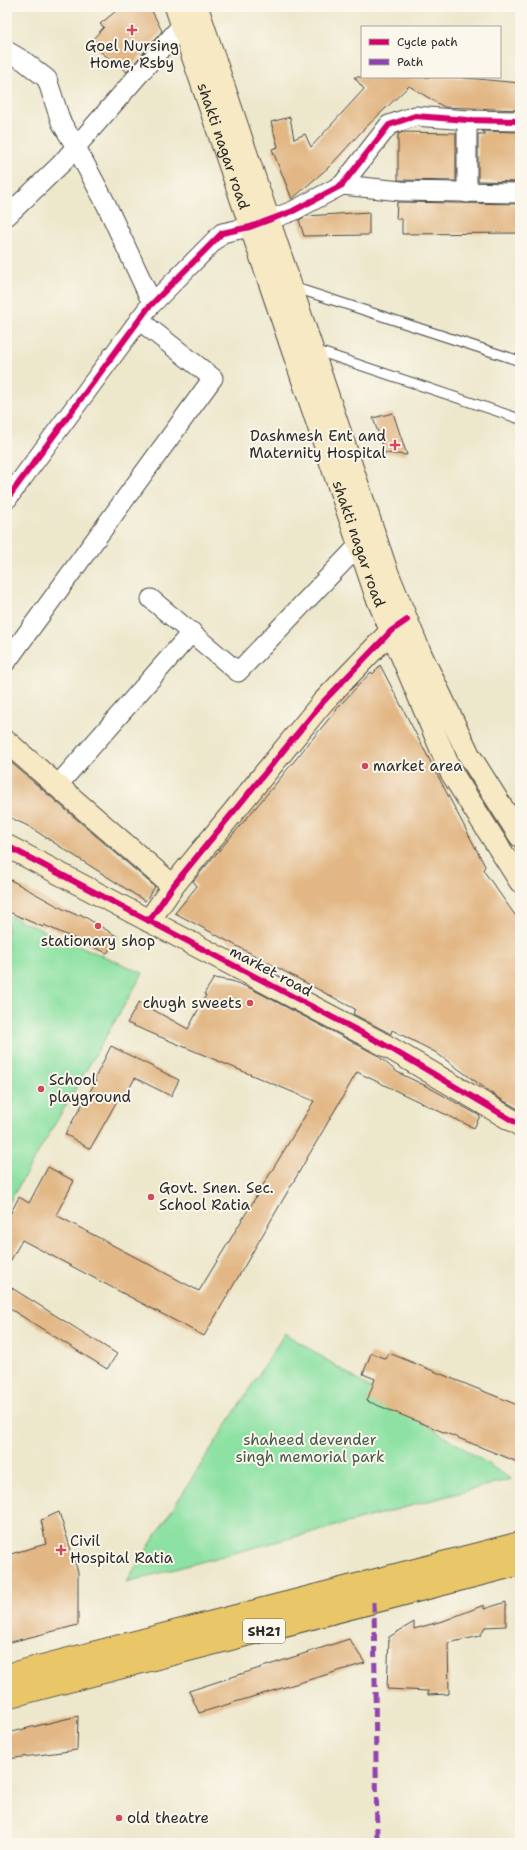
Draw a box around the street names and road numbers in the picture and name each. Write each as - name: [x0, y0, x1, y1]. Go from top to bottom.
- street label: shakti nagar road: [193, 80, 254, 213]
- street label: shakti nagar road: [328, 478, 390, 611]
- street label: market road: [226, 941, 316, 1001]
- road number: SH21: [243, 1619, 285, 1643]

